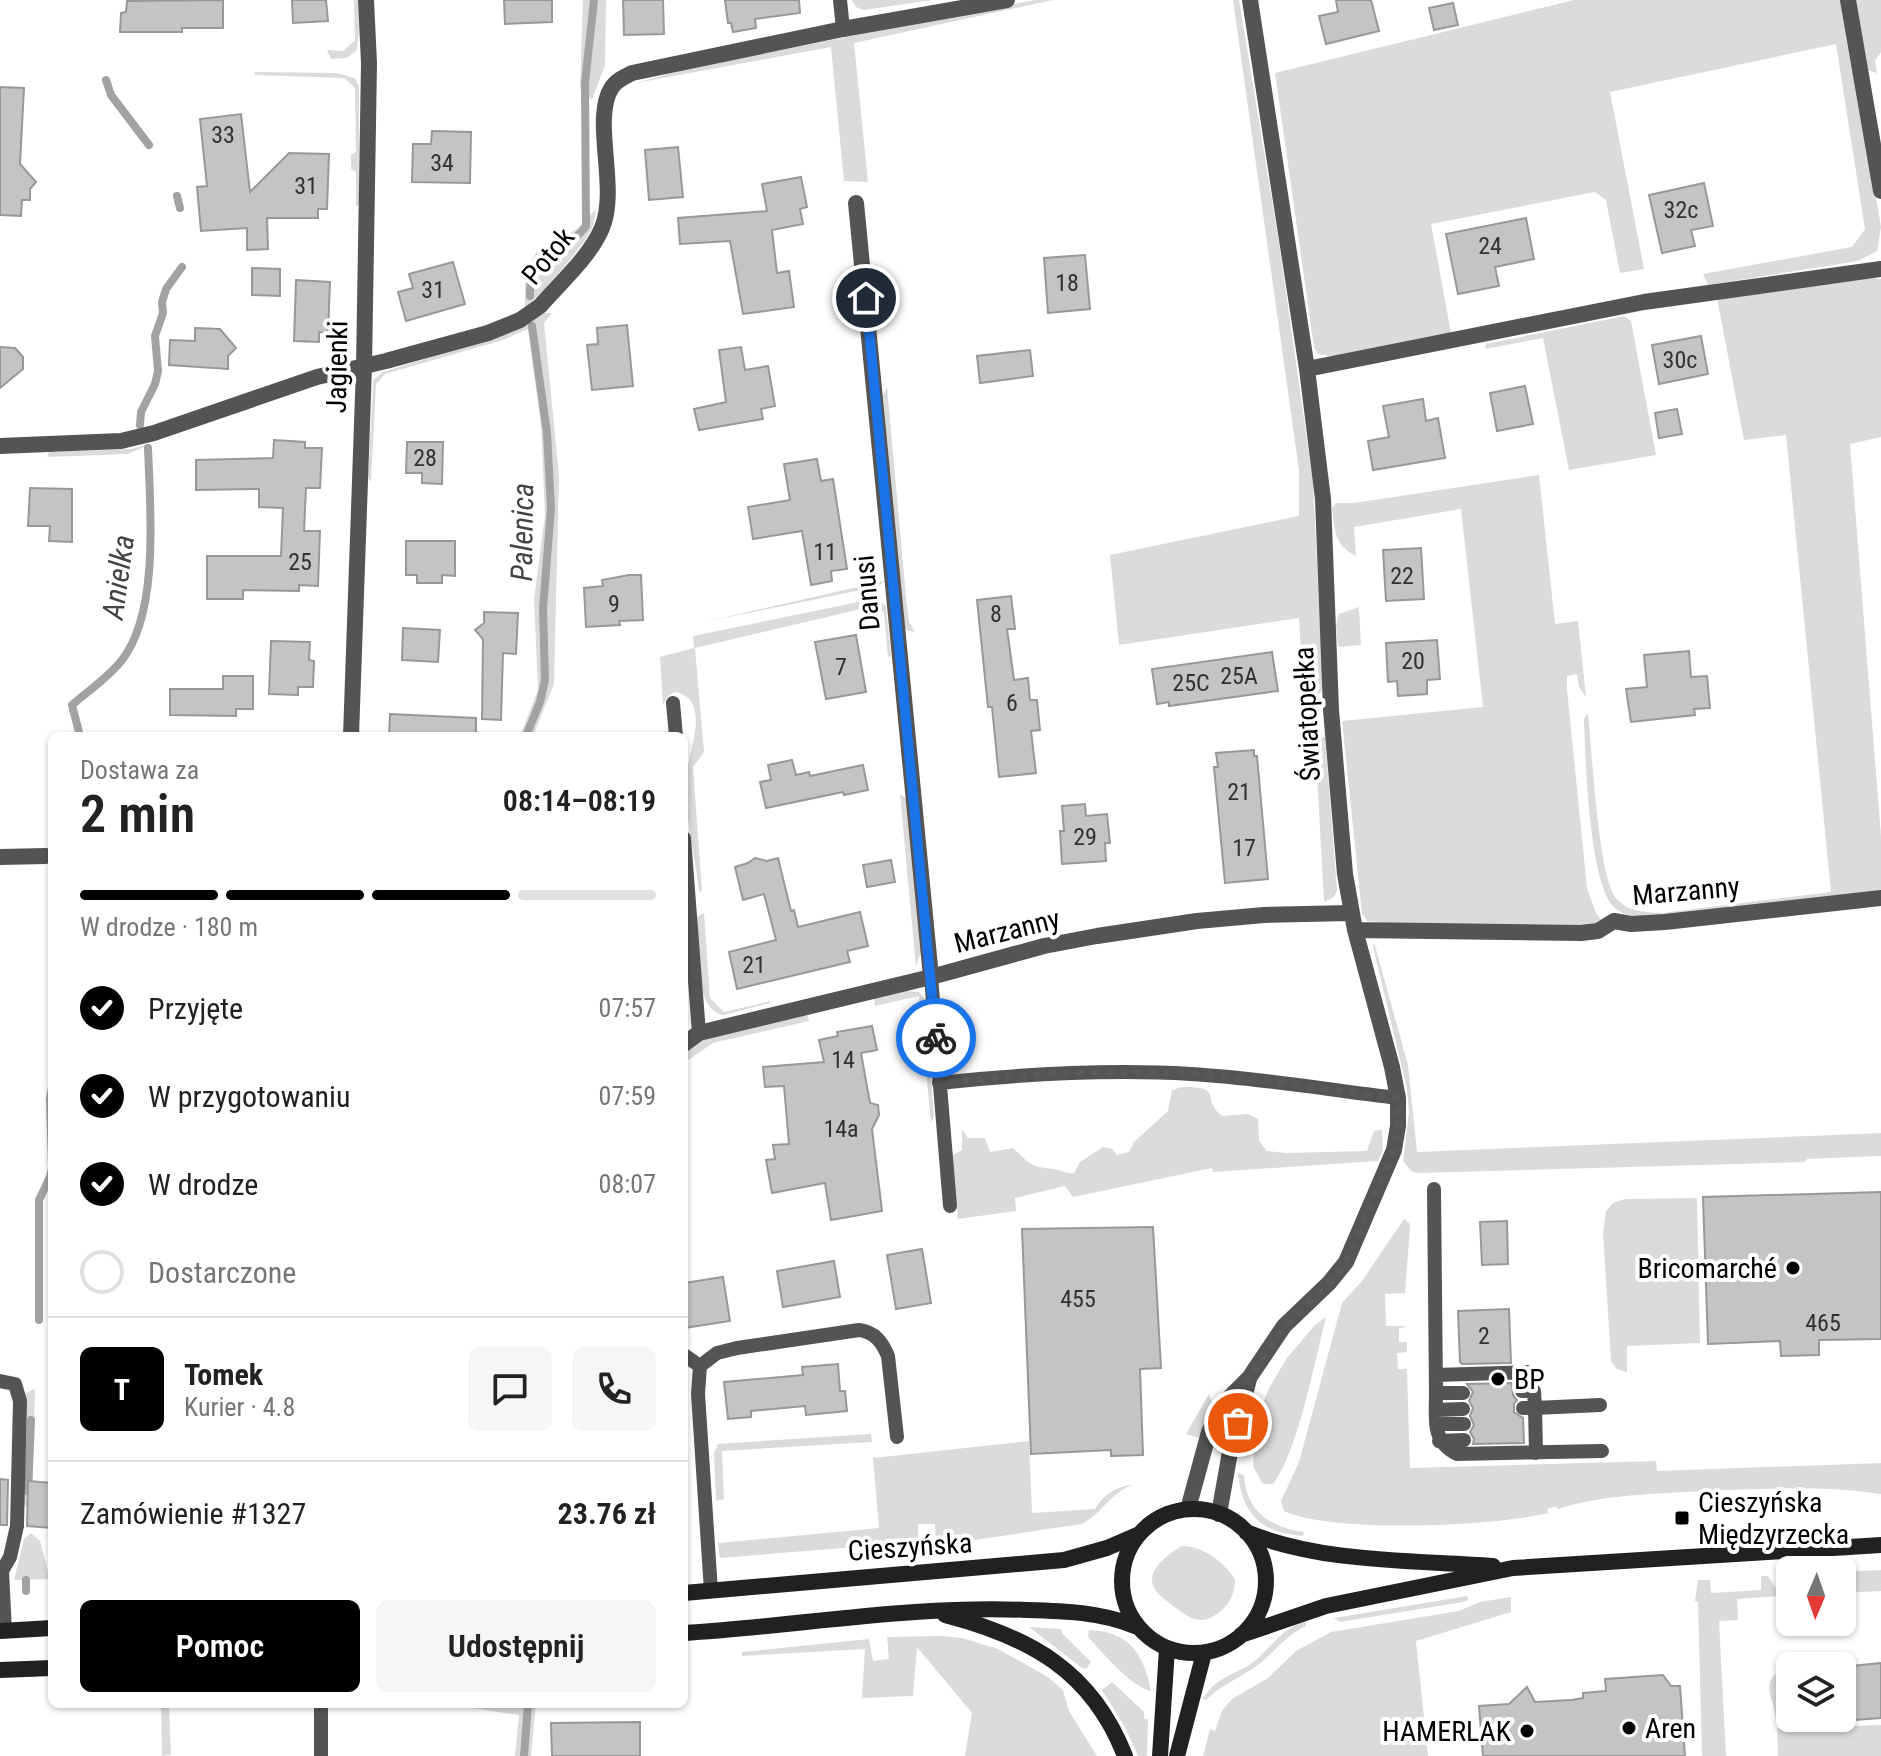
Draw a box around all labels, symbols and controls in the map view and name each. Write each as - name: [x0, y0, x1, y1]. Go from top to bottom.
- house number: 33: [211, 121, 235, 149]
- house number: 34: [430, 149, 454, 177]
- house number: 31: [294, 172, 318, 200]
- house number: 32c: [1664, 196, 1698, 224]
- street label: Potok: [515, 221, 581, 291]
- house number: 24: [1478, 232, 1502, 260]
- pin: [832, 264, 900, 332]
- house number: 18: [1055, 269, 1079, 297]
- house number: 31: [421, 276, 445, 304]
- icon: home: [844, 276, 888, 320]
- street label: Jagienki: [320, 320, 354, 414]
- house number: 30c: [1663, 346, 1697, 374]
- house number: 28: [413, 444, 437, 472]
- water label: Palenica: [504, 482, 540, 582]
- water label: Anielka: [95, 533, 141, 622]
- house number: 11: [813, 538, 837, 566]
- house number: 25: [288, 548, 312, 576]
- street label: Danusi: [847, 554, 887, 632]
- house number: 22: [1390, 562, 1414, 590]
- house number: 9: [608, 590, 620, 618]
- house number: 8: [990, 600, 1002, 628]
- street label: Światopełka: [1287, 646, 1327, 782]
- house number: 20: [1401, 647, 1425, 675]
- house number: 7: [835, 653, 847, 681]
- house number: 25A: [1220, 662, 1258, 690]
- house number: 25C: [1172, 669, 1210, 697]
- house number: 6: [1006, 689, 1018, 717]
- text: Dostawa za: [80, 755, 199, 785]
- house number: 21: [1227, 778, 1251, 806]
- text: 08:14–08:19: [503, 783, 656, 818]
- text: 2 min: [80, 784, 195, 845]
- house number: 29: [1073, 823, 1097, 851]
- house number: 17: [1232, 834, 1256, 862]
- street label: Marzanny: [1631, 870, 1741, 912]
- street label: Marzanny: [951, 902, 1064, 960]
- text: W drodze · 180 m: [80, 912, 258, 942]
- house number: 21: [742, 951, 766, 979]
- icon: check: [80, 986, 124, 1030]
- text: Przyjęte: [148, 991, 243, 1026]
- text: 07:57: [599, 993, 656, 1023]
- courier: [896, 998, 976, 1078]
- icon: bike: [914, 1016, 958, 1060]
- house number: 14: [831, 1046, 855, 1074]
- icon: check: [80, 1074, 124, 1118]
- text: W przygotowaniu: [148, 1079, 350, 1114]
- text: 07:59: [599, 1081, 656, 1111]
- house number: 14a: [823, 1115, 859, 1143]
- icon: check: [80, 1162, 124, 1206]
- text: W drodze: [148, 1167, 258, 1202]
- text: 08:07: [599, 1169, 656, 1199]
- place label: Bricomarché: [1637, 1252, 1777, 1285]
- text: Dostarczone: [148, 1255, 296, 1290]
- marker: Bricomarché: [1784, 1259, 1802, 1277]
- house number: 455: [1060, 1285, 1096, 1313]
- house number: 465: [1805, 1309, 1841, 1337]
- house number: 2: [1478, 1322, 1490, 1350]
- button: chat: [468, 1347, 552, 1431]
- button: phone: [572, 1347, 656, 1431]
- text: Tomek: [184, 1357, 263, 1392]
- place label: BP: [1514, 1363, 1545, 1396]
- marker: BP: [1489, 1370, 1507, 1388]
- text: T: [114, 1372, 130, 1407]
- pin: [1204, 1389, 1272, 1457]
- text: Kurier · 4.8: [184, 1392, 295, 1422]
- icon: bag: [1216, 1401, 1260, 1445]
- place label: Cieszyńska Międzyrzecka: [1698, 1486, 1849, 1551]
- text: Zamówienie #1327: [80, 1496, 306, 1531]
- text: 23.76 zł: [558, 1496, 656, 1531]
- marker: Cieszyńska Międzyrzecka: [1673, 1509, 1691, 1527]
- street label: Cieszyńska: [847, 1526, 973, 1568]
- north arrow: [1776, 1556, 1856, 1636]
- map controls: [1776, 1556, 1856, 1732]
- button: Pomoc: [80, 1600, 360, 1692]
- button: Udostępnij: [376, 1600, 656, 1692]
- button: layers: [1776, 1652, 1856, 1732]
- place label: Aren: [1645, 1712, 1696, 1745]
- place label: HAMERLAK: [1382, 1715, 1512, 1748]
- marker: Aren: [1620, 1719, 1638, 1737]
- marker: HAMERLAK: [1518, 1722, 1536, 1740]

